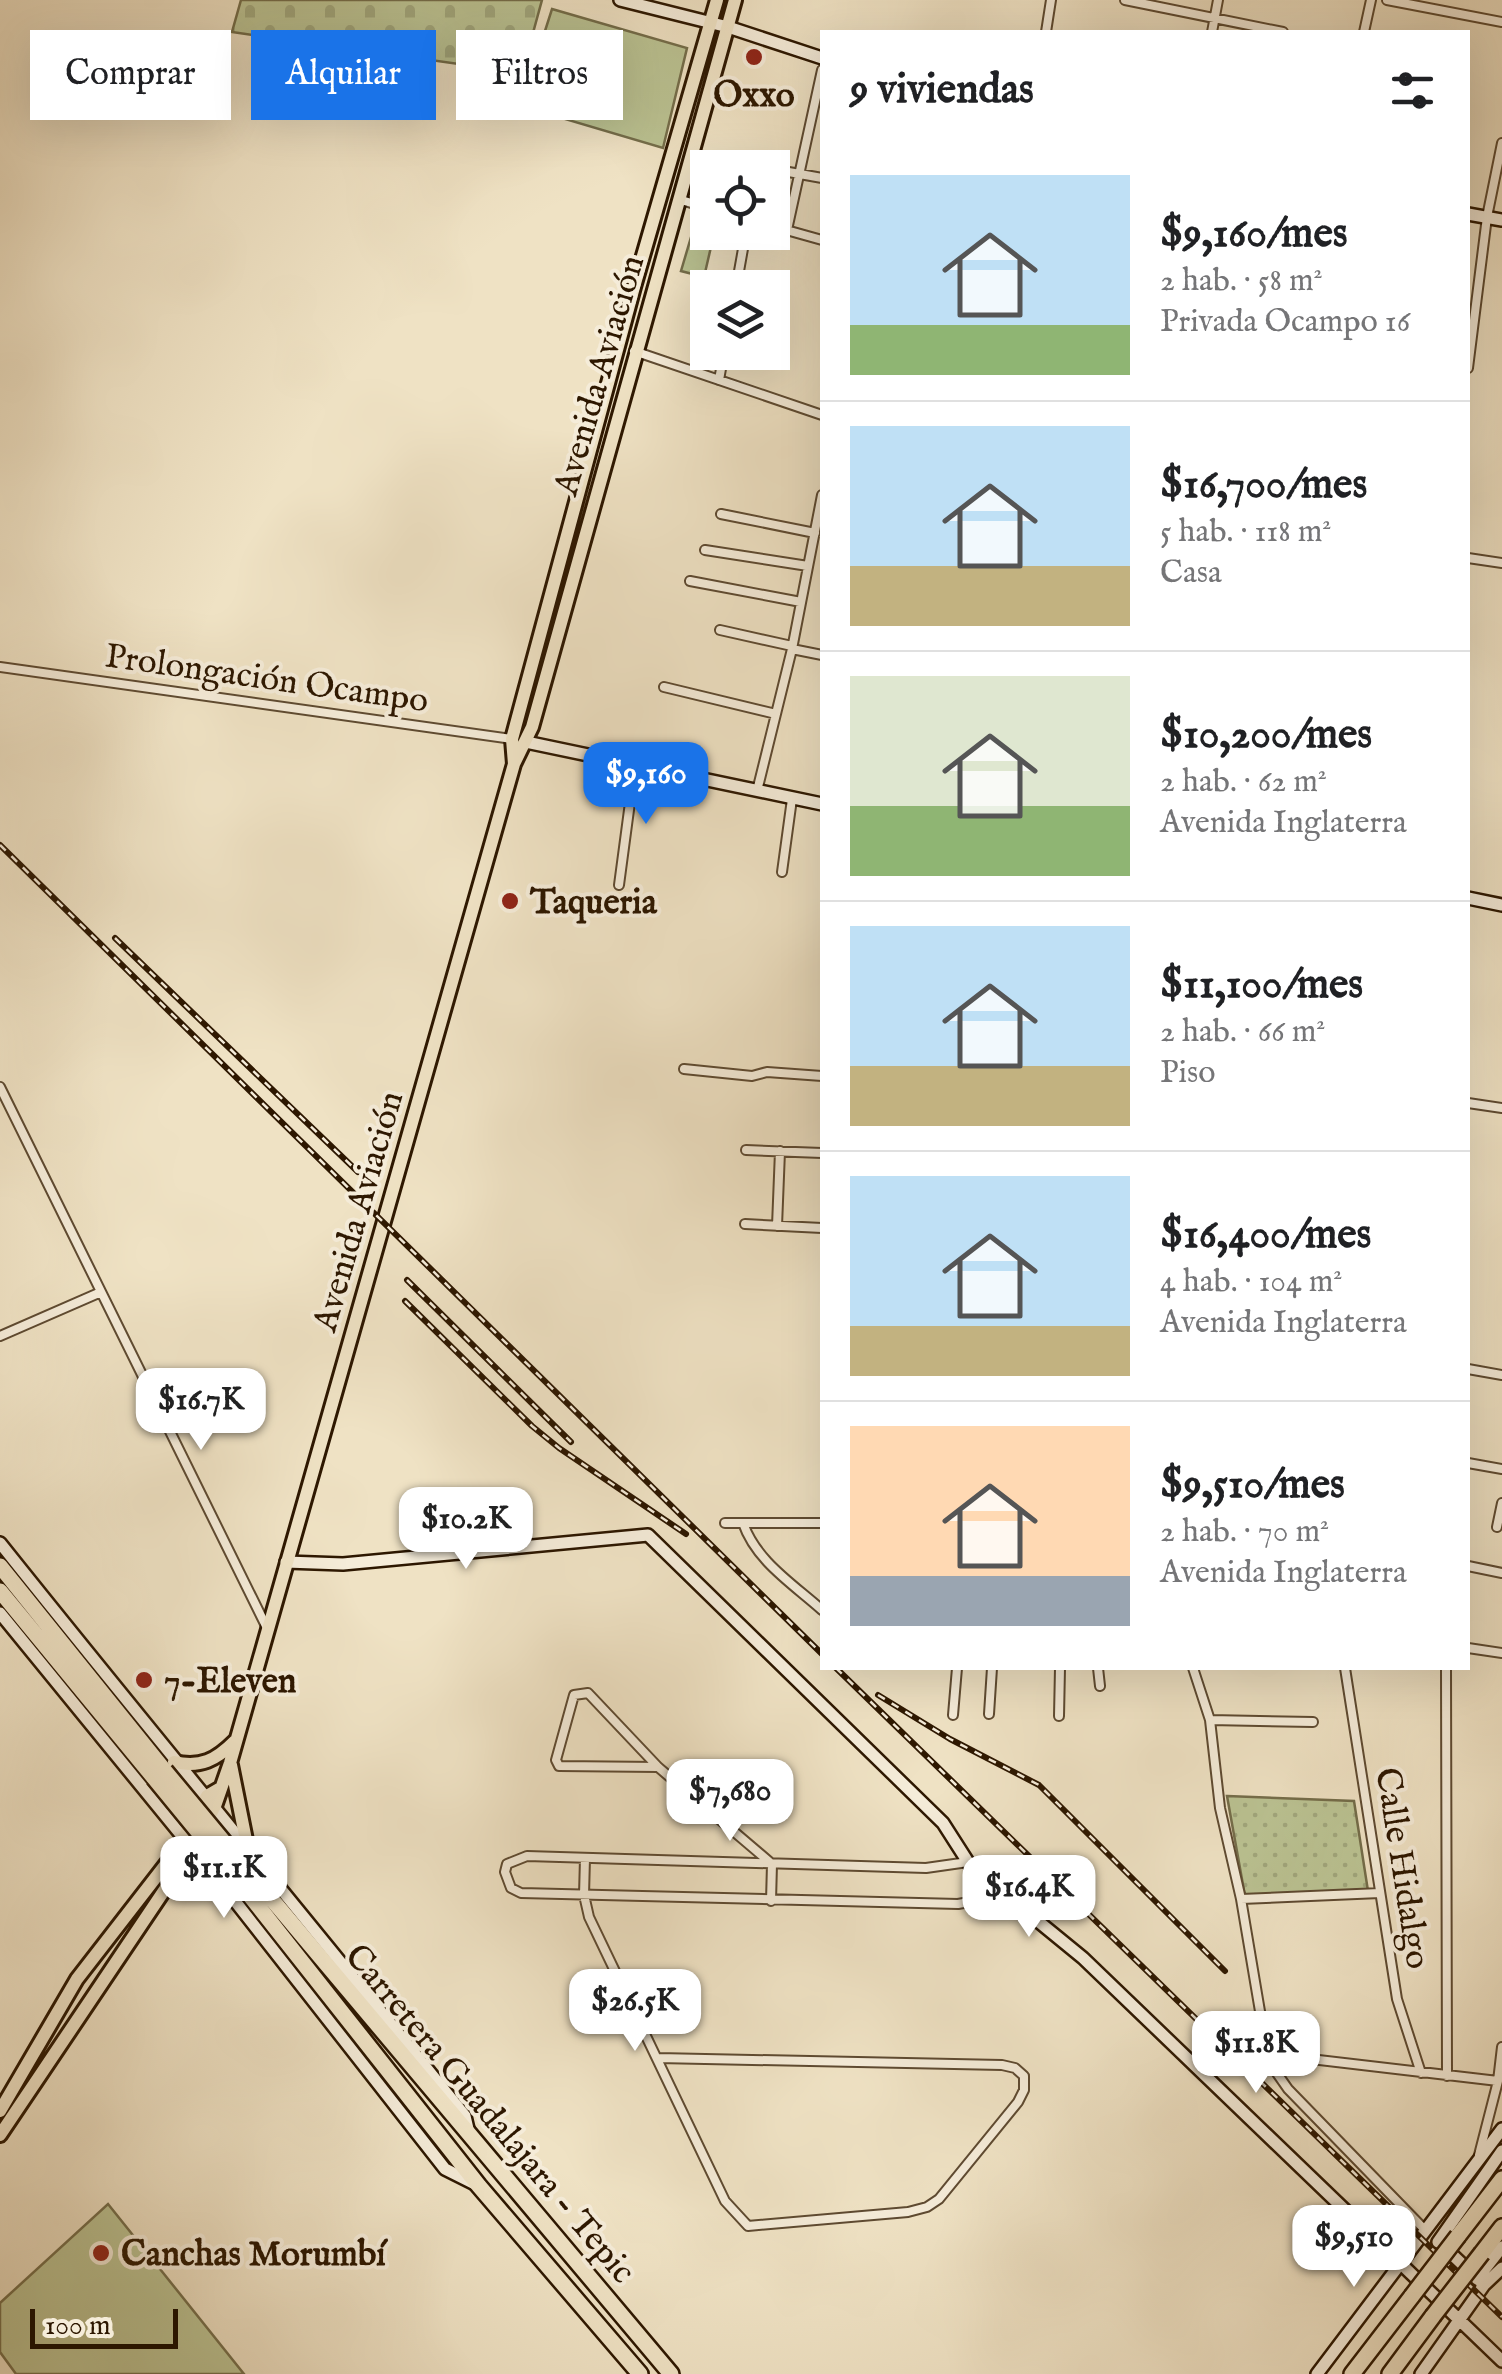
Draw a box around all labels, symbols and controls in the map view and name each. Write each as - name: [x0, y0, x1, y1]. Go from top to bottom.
- chip: Comprar: [30, 30, 231, 120]
- chip: Alquilar: [251, 30, 436, 120]
- chip: Filtros: [456, 30, 623, 120]
- marker: Oxxo: [743, 46, 765, 68]
- icon: filters: [1385, 63, 1440, 118]
- text: 9 viviendas: [850, 64, 1034, 117]
- place label: Oxxo: [713, 74, 795, 119]
- map controls: [690, 150, 790, 370]
- button: locate: [690, 150, 790, 250]
- text: $9,160/mes: [1160, 208, 1347, 261]
- icon: home: [930, 215, 1050, 335]
- street label: Avenida Aviación: [544, 250, 656, 502]
- text: 2 hab. · 58 m²: [1160, 261, 1323, 302]
- button: layers: [690, 270, 790, 370]
- text: Privada Ocampo 16: [1160, 302, 1410, 343]
- text: $16,700/mes: [1160, 459, 1367, 512]
- icon: home: [930, 466, 1050, 586]
- text: 5 hab. · 118 m²: [1160, 512, 1331, 553]
- text: Casa: [1160, 553, 1222, 594]
- street label: Prolongación Ocampo: [102, 635, 431, 724]
- text: $10,200/mes: [1160, 709, 1372, 762]
- icon: home: [930, 716, 1050, 836]
- pin: $9,160: [565, 742, 727, 827]
- text: $9,160: [605, 754, 687, 795]
- text: 2 hab. · 62 m²: [1160, 762, 1327, 803]
- text: Avenida Inglaterra: [1160, 803, 1407, 844]
- place label: Taqueria: [529, 881, 658, 926]
- marker: Taqueria: [499, 890, 521, 912]
- text: $11,100/mes: [1160, 959, 1363, 1012]
- icon: home: [930, 966, 1050, 1086]
- text: 2 hab. · 66 m²: [1160, 1012, 1325, 1053]
- text: Piso: [1160, 1053, 1216, 1094]
- street label: Avenida Aviación: [303, 1086, 415, 1338]
- text: $16,400/mes: [1160, 1209, 1371, 1262]
- icon: home: [930, 1216, 1050, 1336]
- text: 4 hab. · 104 m²: [1160, 1262, 1342, 1303]
- text: Avenida Inglaterra: [1160, 1303, 1407, 1344]
- pin: $16.7K: [120, 1368, 282, 1453]
- text: $16.7K: [158, 1380, 244, 1421]
- text: $9,510/mes: [1160, 1459, 1345, 1512]
- icon: home: [930, 1466, 1050, 1586]
- pin: $10.2K: [385, 1487, 547, 1572]
- text: $10.2K: [421, 1499, 511, 1540]
- text: 2 hab. · 70 m²: [1160, 1512, 1329, 1553]
- text: Avenida Inglaterra: [1160, 1553, 1407, 1594]
- place label: 7-Eleven: [164, 1660, 297, 1705]
- marker: 7-Eleven: [133, 1669, 155, 1691]
- pin: $7,680: [649, 1759, 811, 1844]
- street label: Calle Hidalgo: [1363, 1765, 1440, 1972]
- text: $7,680: [689, 1771, 771, 1812]
- pin: $11.1K: [143, 1836, 305, 1921]
- text: $11.1K: [182, 1848, 266, 1889]
- pin: $16.4K: [948, 1855, 1110, 1940]
- text: $16.4K: [984, 1867, 1074, 1908]
- street label: Carretera Guadalajara - Tepic: [334, 1936, 644, 2294]
- pin: $26.5K: [554, 1969, 716, 2054]
- text: $26.5K: [591, 1981, 679, 2022]
- pin: $11.8K: [1175, 2011, 1337, 2096]
- text: $11.8K: [1214, 2023, 1298, 2064]
- pin: $9,510: [1273, 2205, 1435, 2290]
- text: $9,510: [1314, 2217, 1394, 2258]
- place label: Canchas Morumbí: [121, 2233, 388, 2278]
- marker: Canchas Morumbí: [90, 2242, 112, 2264]
- scale bar: [30, 2304, 178, 2348]
- text: 100 m: [45, 2309, 111, 2344]

